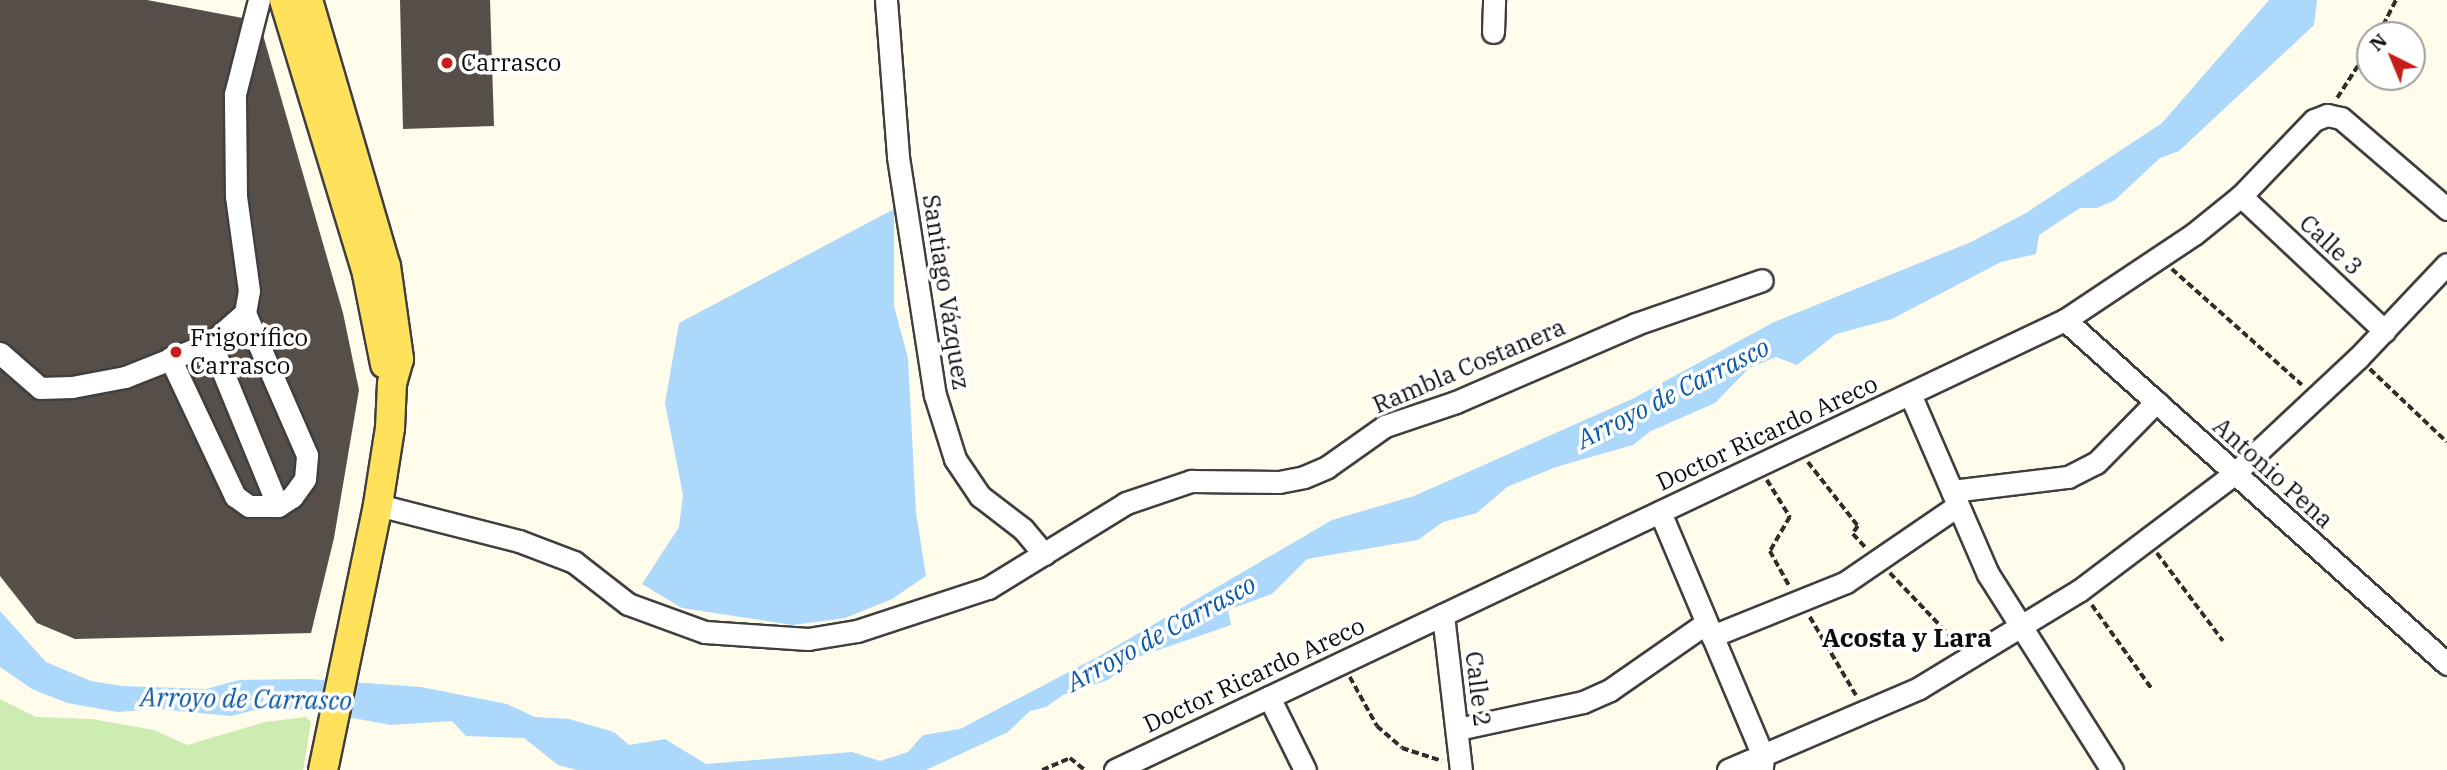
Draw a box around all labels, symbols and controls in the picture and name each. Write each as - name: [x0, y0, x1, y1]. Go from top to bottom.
- north arrow: [2356, 21, 2426, 91]
- text: N: [2364, 28, 2392, 56]
- place label: Carrasco: [461, 49, 561, 77]
- marker: Carrasco: [439, 55, 455, 71]
- street label: Santiago Vázquez: [916, 192, 976, 392]
- street label: Calle 3: [2294, 209, 2368, 281]
- street label: Rambla Costanera: [1368, 312, 1570, 420]
- place label: Frigorífico Carrasco: [190, 324, 308, 380]
- water label: Arroyo de Carrasco: [1571, 331, 1775, 455]
- marker: Frigorífico Carrasco: [168, 344, 184, 360]
- street label: Doctor Ricardo Areco: [1652, 369, 1882, 497]
- street label: Antonio Pena: [2207, 412, 2339, 534]
- water label: Arroyo de Carrasco: [1061, 568, 1261, 698]
- street label: Doctor Ricardo Areco: [1139, 611, 1369, 739]
- district label: Acosta y Lara: [1822, 622, 1992, 654]
- street label: Calle 2: [1459, 650, 1497, 728]
- water label: Arroyo de Carrasco: [140, 682, 352, 716]

